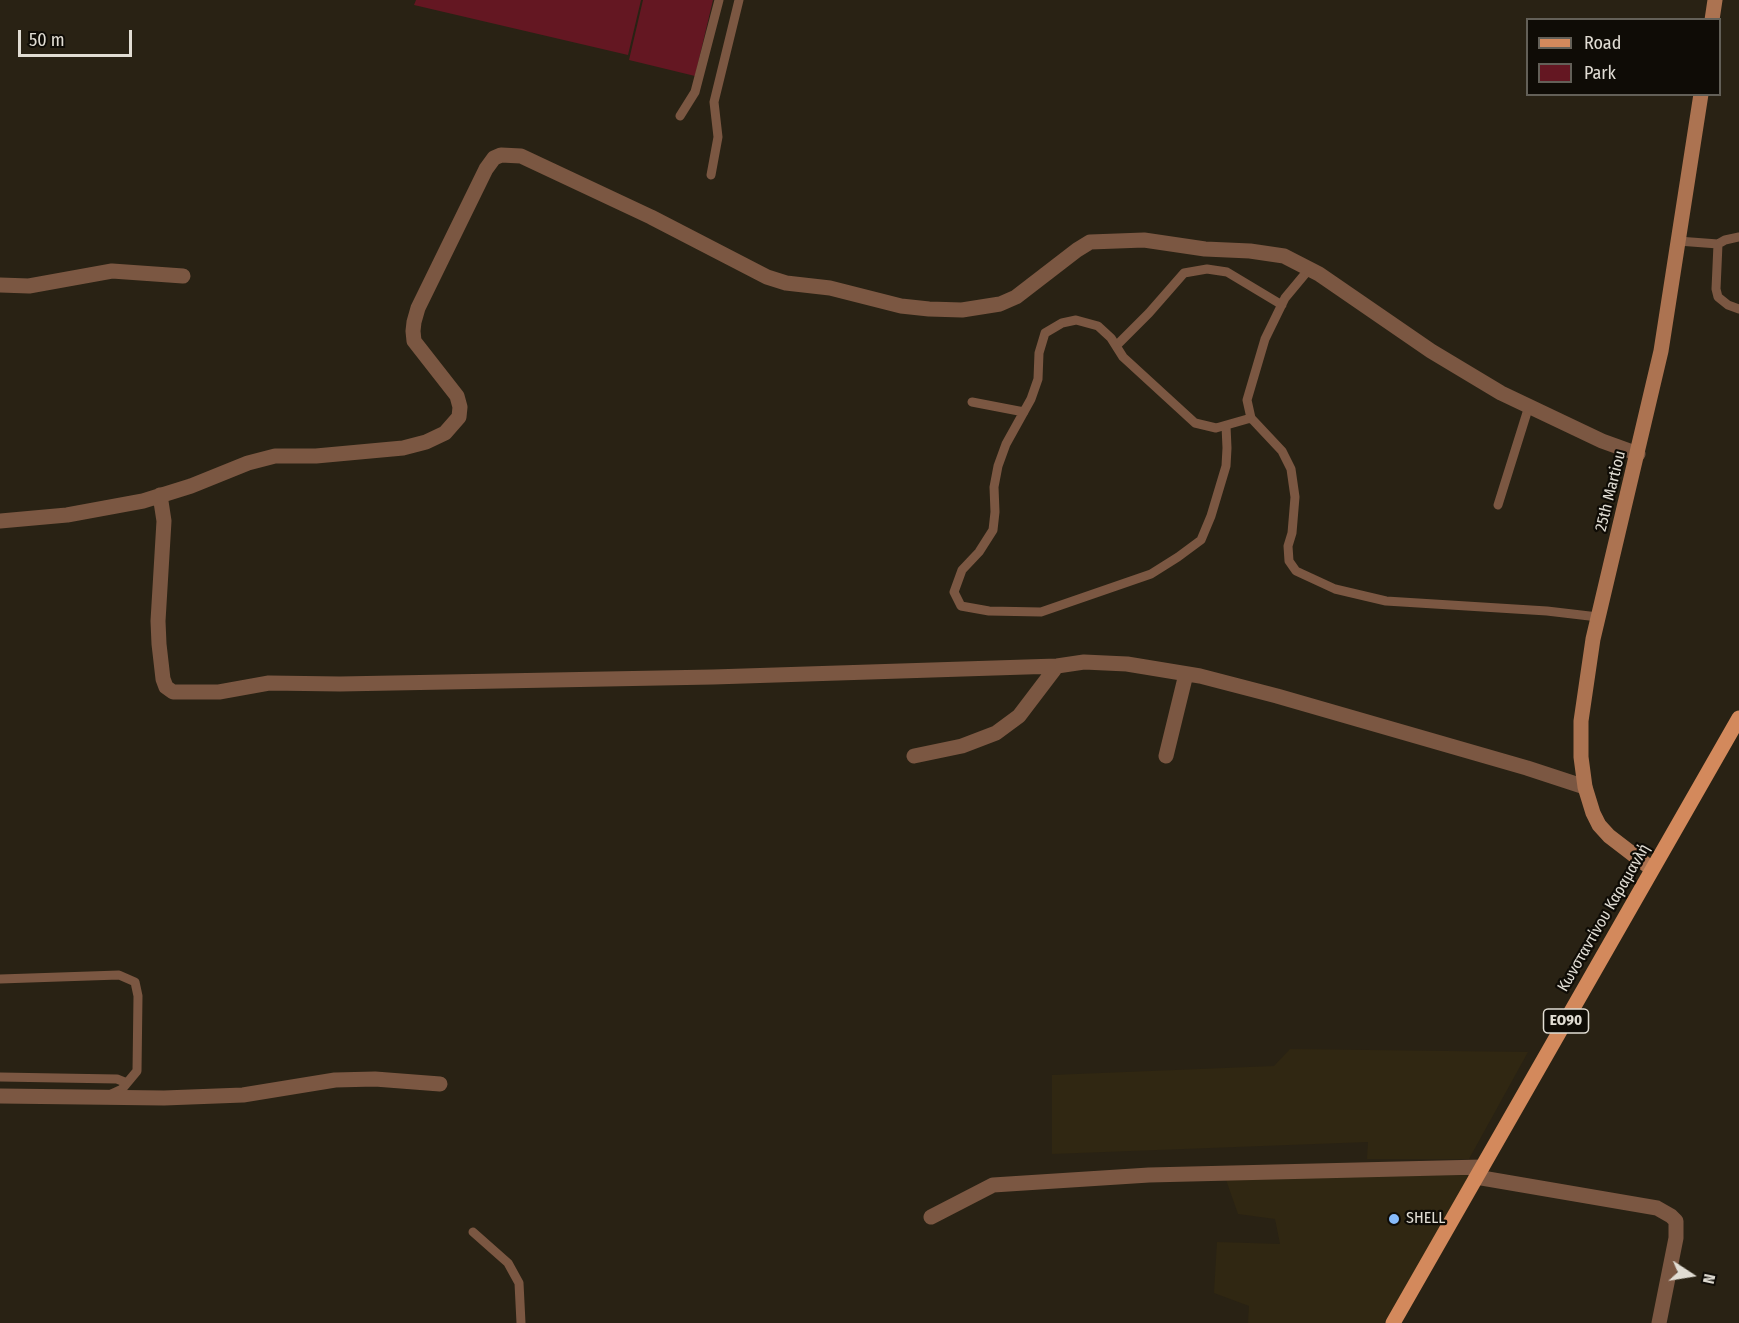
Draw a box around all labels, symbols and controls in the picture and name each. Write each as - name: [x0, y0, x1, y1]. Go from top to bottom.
- scale bar: [21, 18, 135, 56]
- legend: [1526, 18, 1721, 96]
- text: 50 m: [29, 29, 65, 51]
- text: Road: [1584, 32, 1621, 54]
- text: Park: [1584, 62, 1616, 84]
- street label: 25th Martiou: [1592, 449, 1630, 533]
- street label: Κωνσταντίνου Καραμανλή: [1554, 841, 1654, 995]
- road number: ΕΟ90: [1544, 1009, 1588, 1033]
- place label: SHELL: [1406, 1209, 1445, 1229]
- marker: SHELL: [1387, 1212, 1401, 1226]
- north arrow: [1661, 1245, 1721, 1305]
- text: N: [1699, 1272, 1719, 1286]

